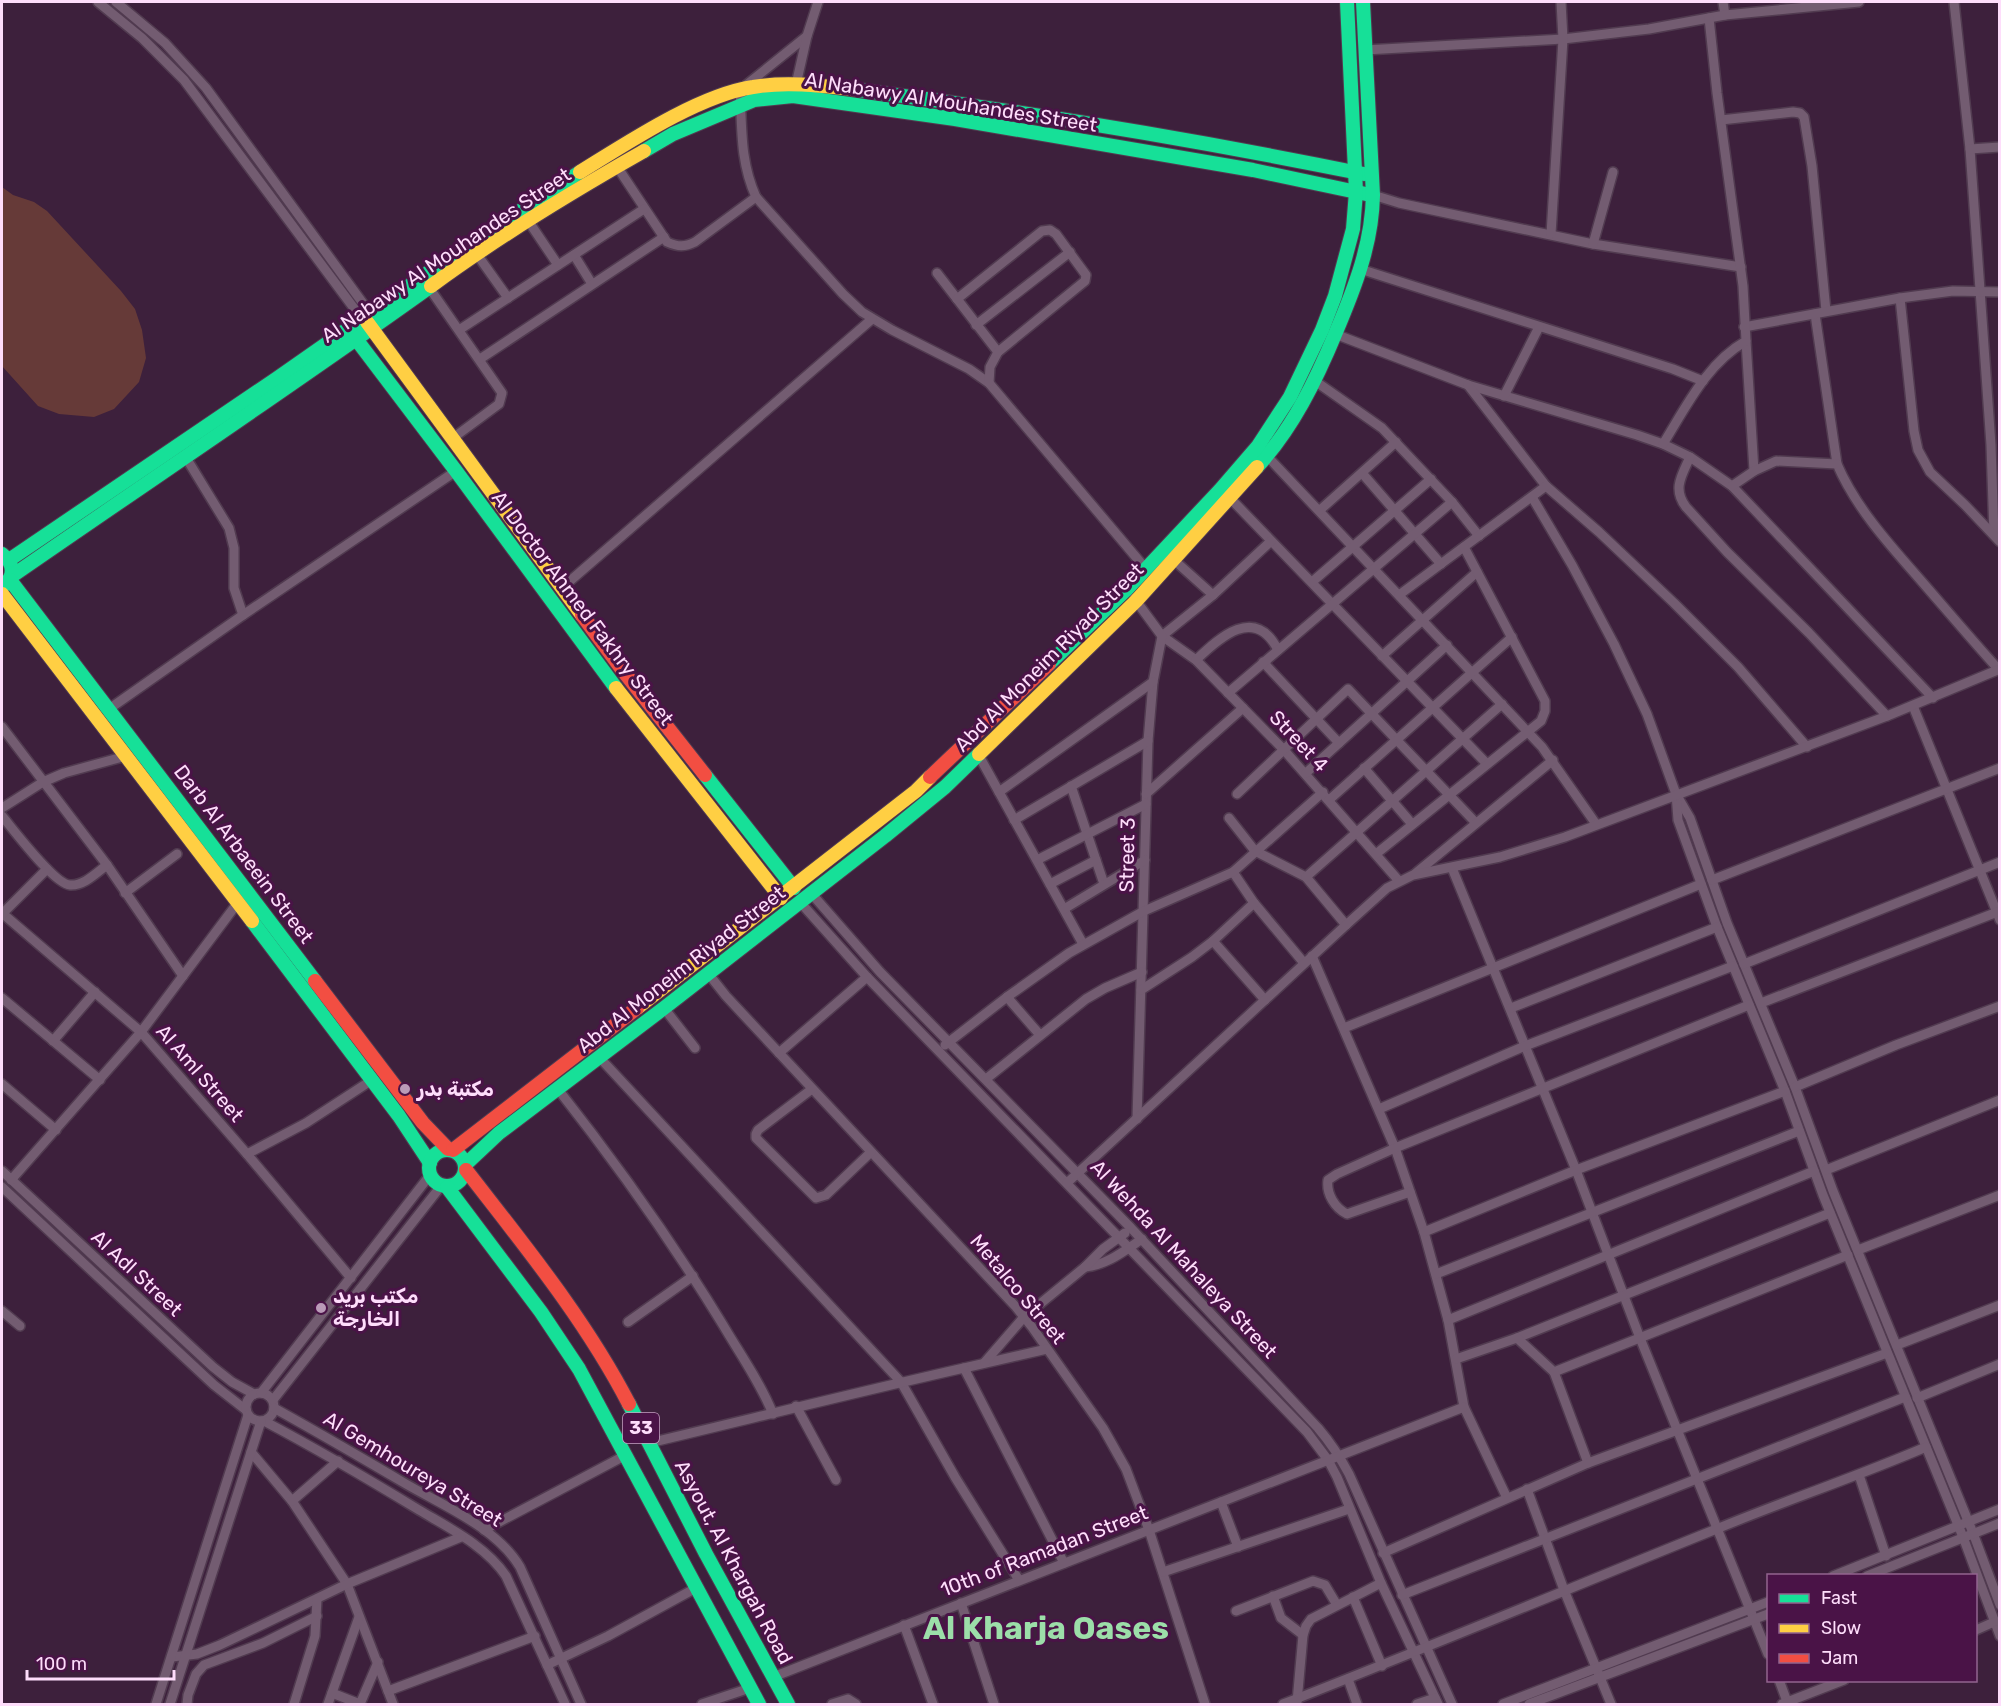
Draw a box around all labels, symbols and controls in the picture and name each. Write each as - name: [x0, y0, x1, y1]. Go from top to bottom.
- street label: Al Nabawy Al Mouhandes Street: [803, 67, 1099, 137]
- street label: Al Nabawy Al Mouhandes Street: [317, 162, 575, 348]
- street label: Al Doctor Ahmed Fakhry Street: [487, 486, 679, 730]
- street label: Abd Al Moneim Riyad Street: [950, 557, 1149, 756]
- street label: Street 4: [1265, 705, 1333, 777]
- street label: Darb Al Arbaeein Street: [169, 760, 319, 948]
- street label: Street 3: [1114, 817, 1140, 893]
- street label: Abd Al Moneim Riyad Street: [572, 880, 790, 1058]
- street label: Al Aml Street: [151, 1019, 249, 1127]
- place label: مكتبة بدر: [416, 1077, 494, 1101]
- marker: مكتبة بدر: [398, 1082, 412, 1096]
- street label: Al Wehda Al Mahaleya Street: [1086, 1155, 1282, 1363]
- street label: Al Adl Street: [87, 1225, 188, 1321]
- street label: Metalco Street: [965, 1229, 1071, 1349]
- place label: مكتب بريد الخارجة: [333, 1284, 418, 1331]
- marker: مكتب بريد الخارجة: [314, 1301, 328, 1315]
- street label: Al Gemhoureya Street: [319, 1406, 507, 1532]
- road number: 33: [623, 1413, 659, 1443]
- street label: Asyout, Al Khargah Road: [670, 1456, 798, 1668]
- street label: 10th of Ramadan Street: [937, 1500, 1151, 1602]
- legend: [1767, 1574, 1977, 1682]
- text: Fast: [1821, 1587, 1857, 1609]
- district label: Al Kharja Oases: [923, 1609, 1169, 1647]
- text: Slow: [1821, 1617, 1861, 1639]
- scale bar: [27, 1643, 174, 1681]
- text: Jam: [1821, 1647, 1858, 1669]
- text: 100 m: [36, 1653, 87, 1675]

